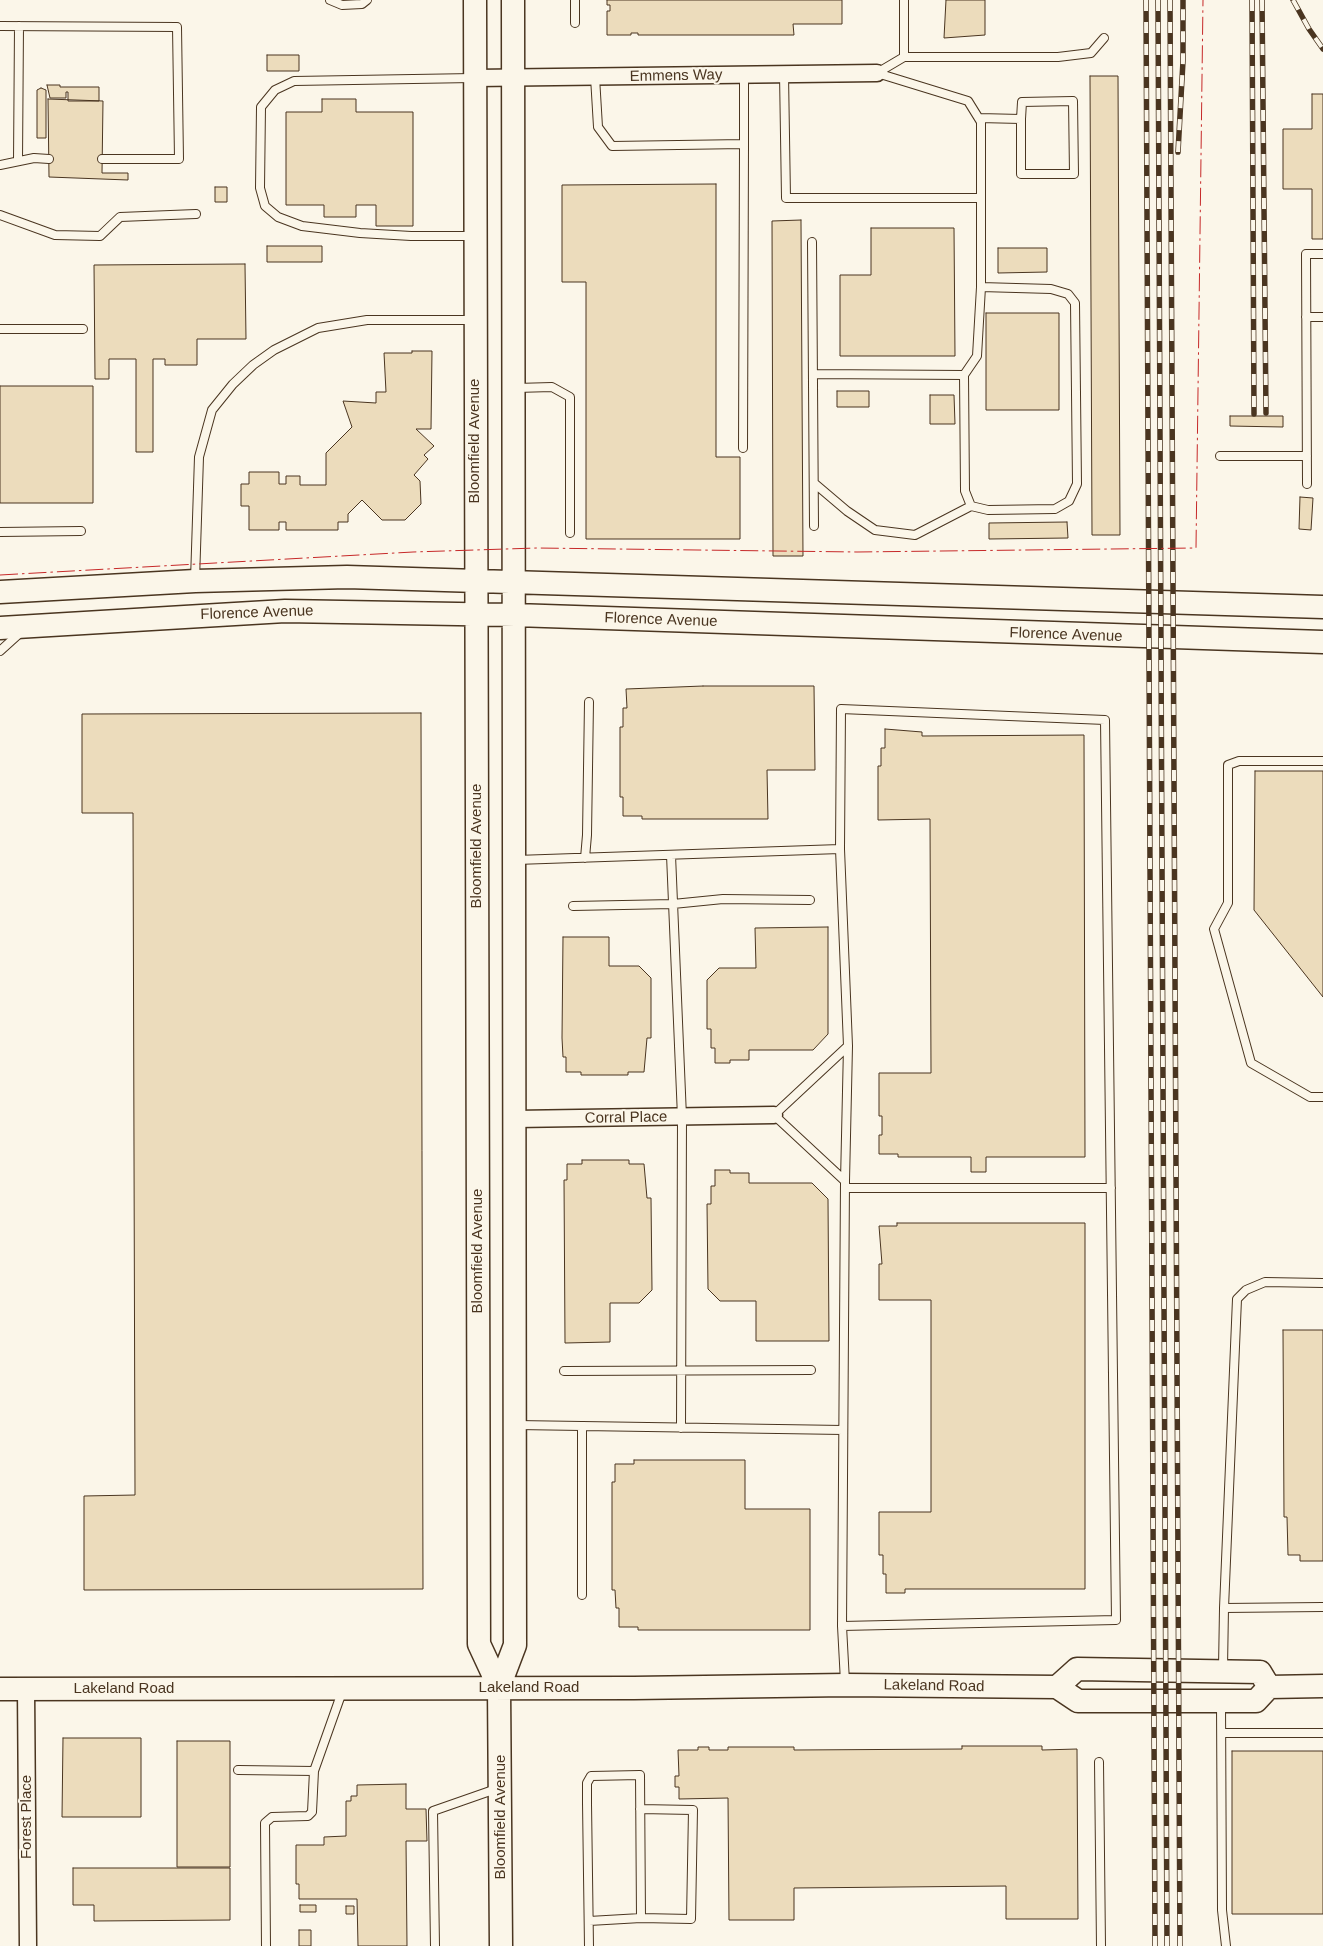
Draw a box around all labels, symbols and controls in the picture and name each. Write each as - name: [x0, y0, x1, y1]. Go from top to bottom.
- street label: Emmens Way: [629, 66, 723, 86]
- street label: Bloomfield Avenue: [466, 379, 484, 503]
- street label: Florence Avenue: [200, 602, 314, 624]
- street label: Florence Avenue: [604, 609, 718, 631]
- street label: Florence Avenue: [1009, 624, 1123, 646]
- street label: Bloomfield Avenue: [468, 784, 486, 908]
- street label: Corral Place: [585, 1108, 667, 1128]
- street label: Bloomfield Avenue: [469, 1189, 487, 1313]
- street label: Lakeland Road: [883, 1676, 985, 1696]
- street label: Lakeland Road: [479, 1679, 579, 1697]
- street label: Lakeland Road: [74, 1680, 174, 1698]
- street label: Bloomfield Avenue: [492, 1755, 510, 1879]
- street label: Forest Place: [18, 1775, 36, 1859]

